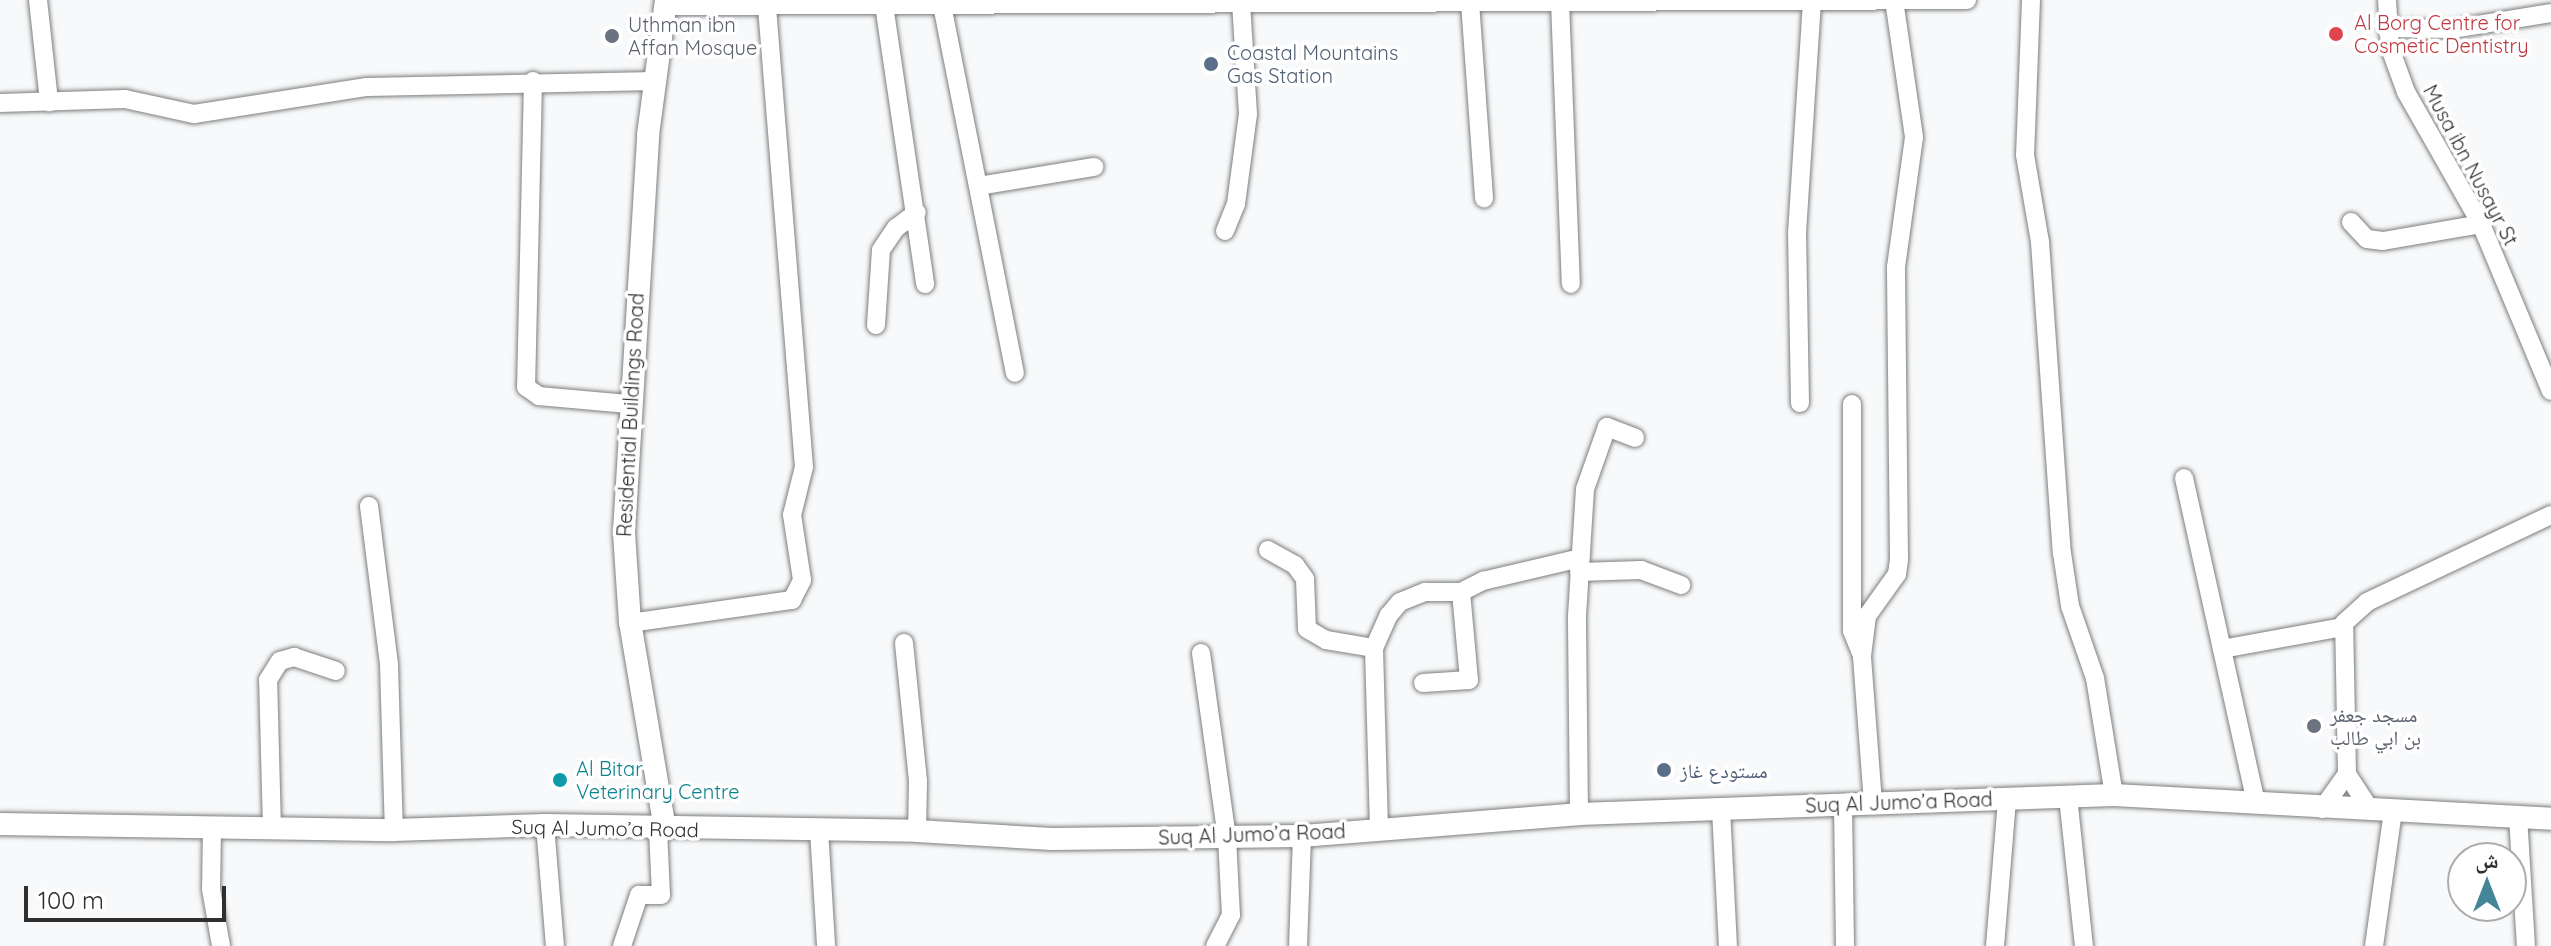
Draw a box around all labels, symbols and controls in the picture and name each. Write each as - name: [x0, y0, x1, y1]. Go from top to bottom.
- place label: Al Borg Centre for Cosmetic Dentistry: [2354, 10, 2529, 57]
- place label: Uthman ibn Affan Mosque: [628, 12, 757, 59]
- marker: Al Borg Centre for Cosmetic Dentistry: [2325, 23, 2347, 45]
- marker: Uthman ibn Affan Mosque: [603, 27, 621, 45]
- place label: Coastal Mountains Gas Station: [1227, 40, 1398, 87]
- marker: Coastal Mountains Gas Station: [1202, 55, 1220, 73]
- street label: Musa ibn Nusayr St: [2418, 81, 2524, 249]
- street label: Residential Buildings Road: [612, 292, 648, 538]
- place label: مسجد جعفر بن ابي طالب: [2330, 702, 2421, 749]
- marker: مسجد جعفر بن ابي طالب: [2305, 717, 2323, 735]
- place label: Al Bitar Veterinary Centre: [576, 756, 740, 803]
- place label: مستودع غاز: [1680, 758, 1768, 782]
- marker: مستودع غاز: [1655, 761, 1673, 779]
- marker: Al Bitar Veterinary Centre: [551, 771, 569, 789]
- street label: Suq Al Jumo’a Road: [1805, 787, 1993, 817]
- street label: Suq Al Jumo’a Road: [511, 814, 699, 842]
- street label: Suq Al Jumo’a Road: [1158, 819, 1346, 849]
- north arrow: [2447, 842, 2527, 922]
- text: ش: [2475, 846, 2499, 874]
- scale bar: [28, 870, 230, 920]
- text: 100 m: [38, 885, 104, 915]

